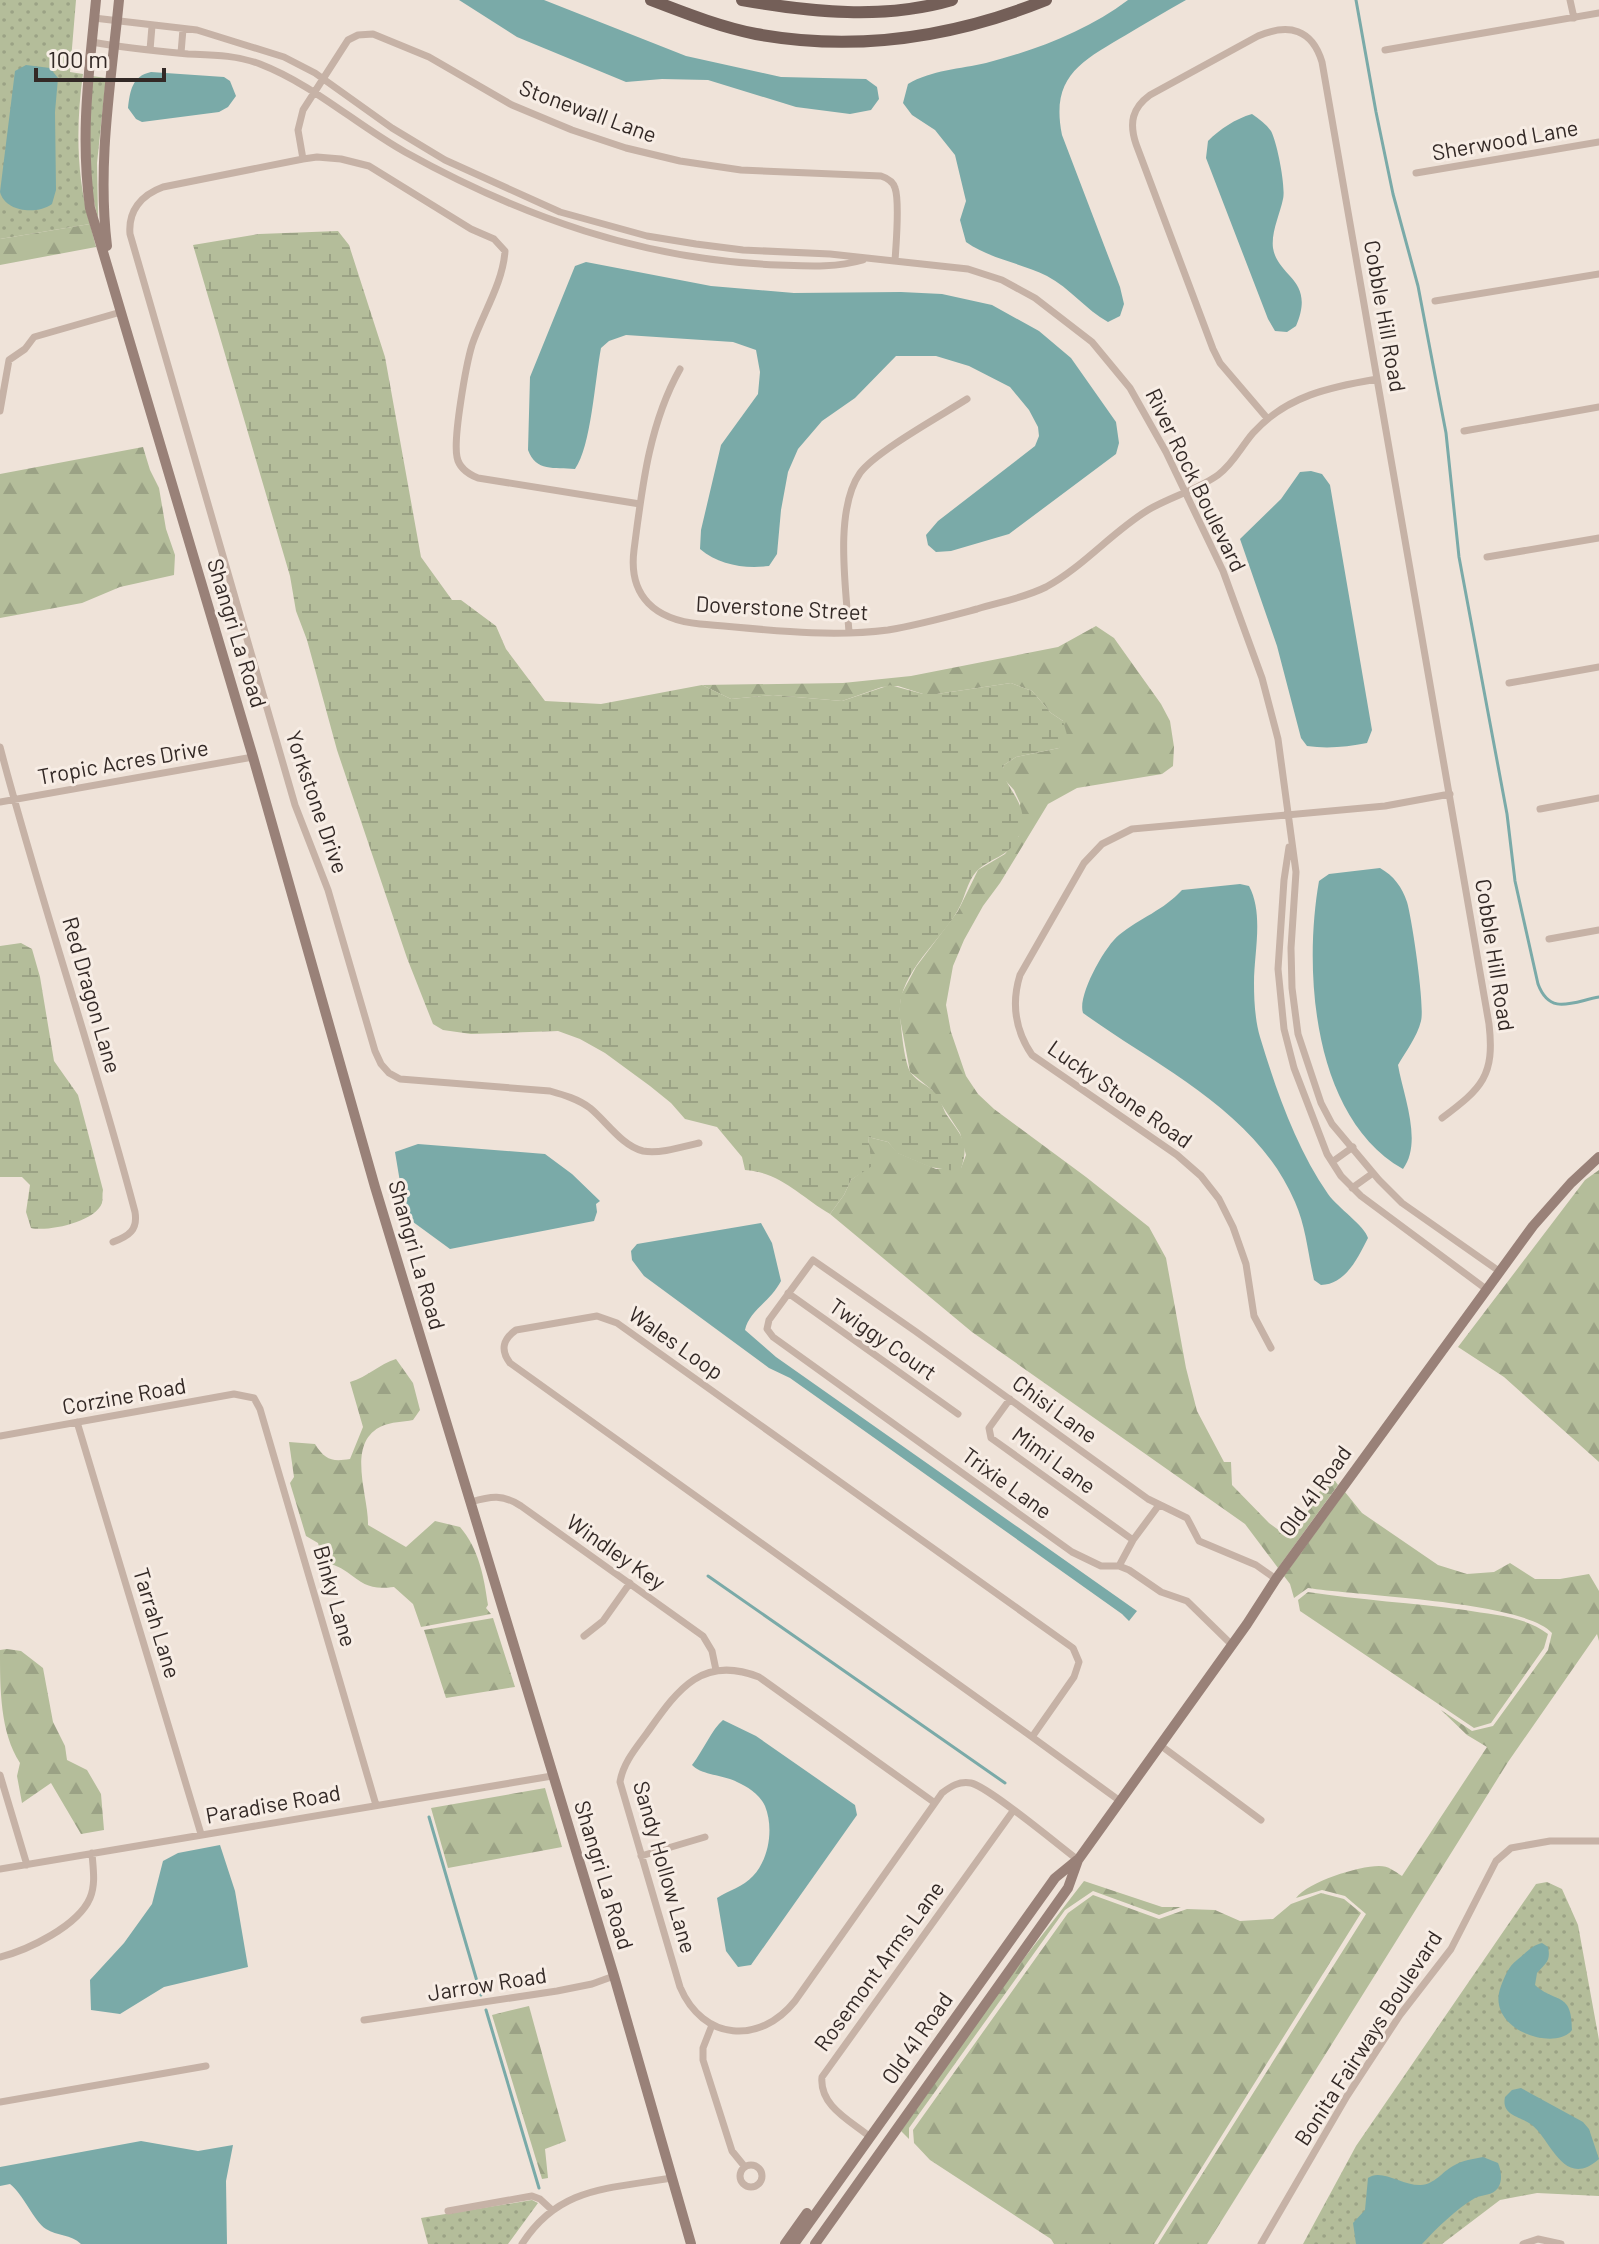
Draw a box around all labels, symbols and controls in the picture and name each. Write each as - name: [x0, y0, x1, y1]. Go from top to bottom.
- scale bar: [36, 32, 164, 82]
- text: 100 m: [48, 44, 108, 73]
- street label: Stonewall Lane: [516, 73, 661, 147]
- street label: Sherwood Lane: [1430, 113, 1580, 165]
- street label: Cobble Hill Road: [1360, 238, 1412, 394]
- street label: River Rock Boulevard: [1141, 384, 1253, 576]
- street label: Shangri La Road: [203, 555, 273, 710]
- street label: Doverstone Street: [695, 589, 869, 625]
- street label: Yorkstone Drive: [281, 727, 355, 876]
- street label: Tropic Acres Drive: [35, 733, 210, 789]
- street label: Cobble Hill Road: [1471, 877, 1521, 1033]
- street label: Red Dragon Lane: [58, 914, 128, 1076]
- street label: Lucky Stone Road: [1043, 1034, 1198, 1153]
- street label: Shangri La Road: [384, 1177, 452, 1333]
- street label: Twiggy Court: [825, 1292, 942, 1385]
- street label: Wales Loop: [624, 1300, 729, 1384]
- street label: Chisi Lane: [1008, 1369, 1103, 1448]
- street label: Corzine Road: [60, 1371, 188, 1419]
- street label: Mimi Lane: [1008, 1420, 1101, 1498]
- street label: Old 41 Road: [1273, 1440, 1356, 1541]
- street label: Trixie Lane: [958, 1441, 1057, 1523]
- street label: Windley Key: [562, 1508, 671, 1595]
- street label: Binky Lane: [309, 1542, 363, 1649]
- street label: Tarrah Lane: [129, 1564, 187, 1681]
- street label: Paradise Road: [203, 1778, 342, 1828]
- street label: Sandy Hollow Lane: [629, 1778, 703, 1956]
- street label: Shangri La Road: [570, 1797, 640, 1952]
- street label: Rosemont Arms Lane: [808, 1875, 949, 2055]
- street label: Bonita Fairways Boulevard: [1288, 1925, 1446, 2150]
- street label: Jarrow Road: [425, 1961, 548, 2005]
- street label: Old 41 Road: [875, 1987, 957, 2088]

